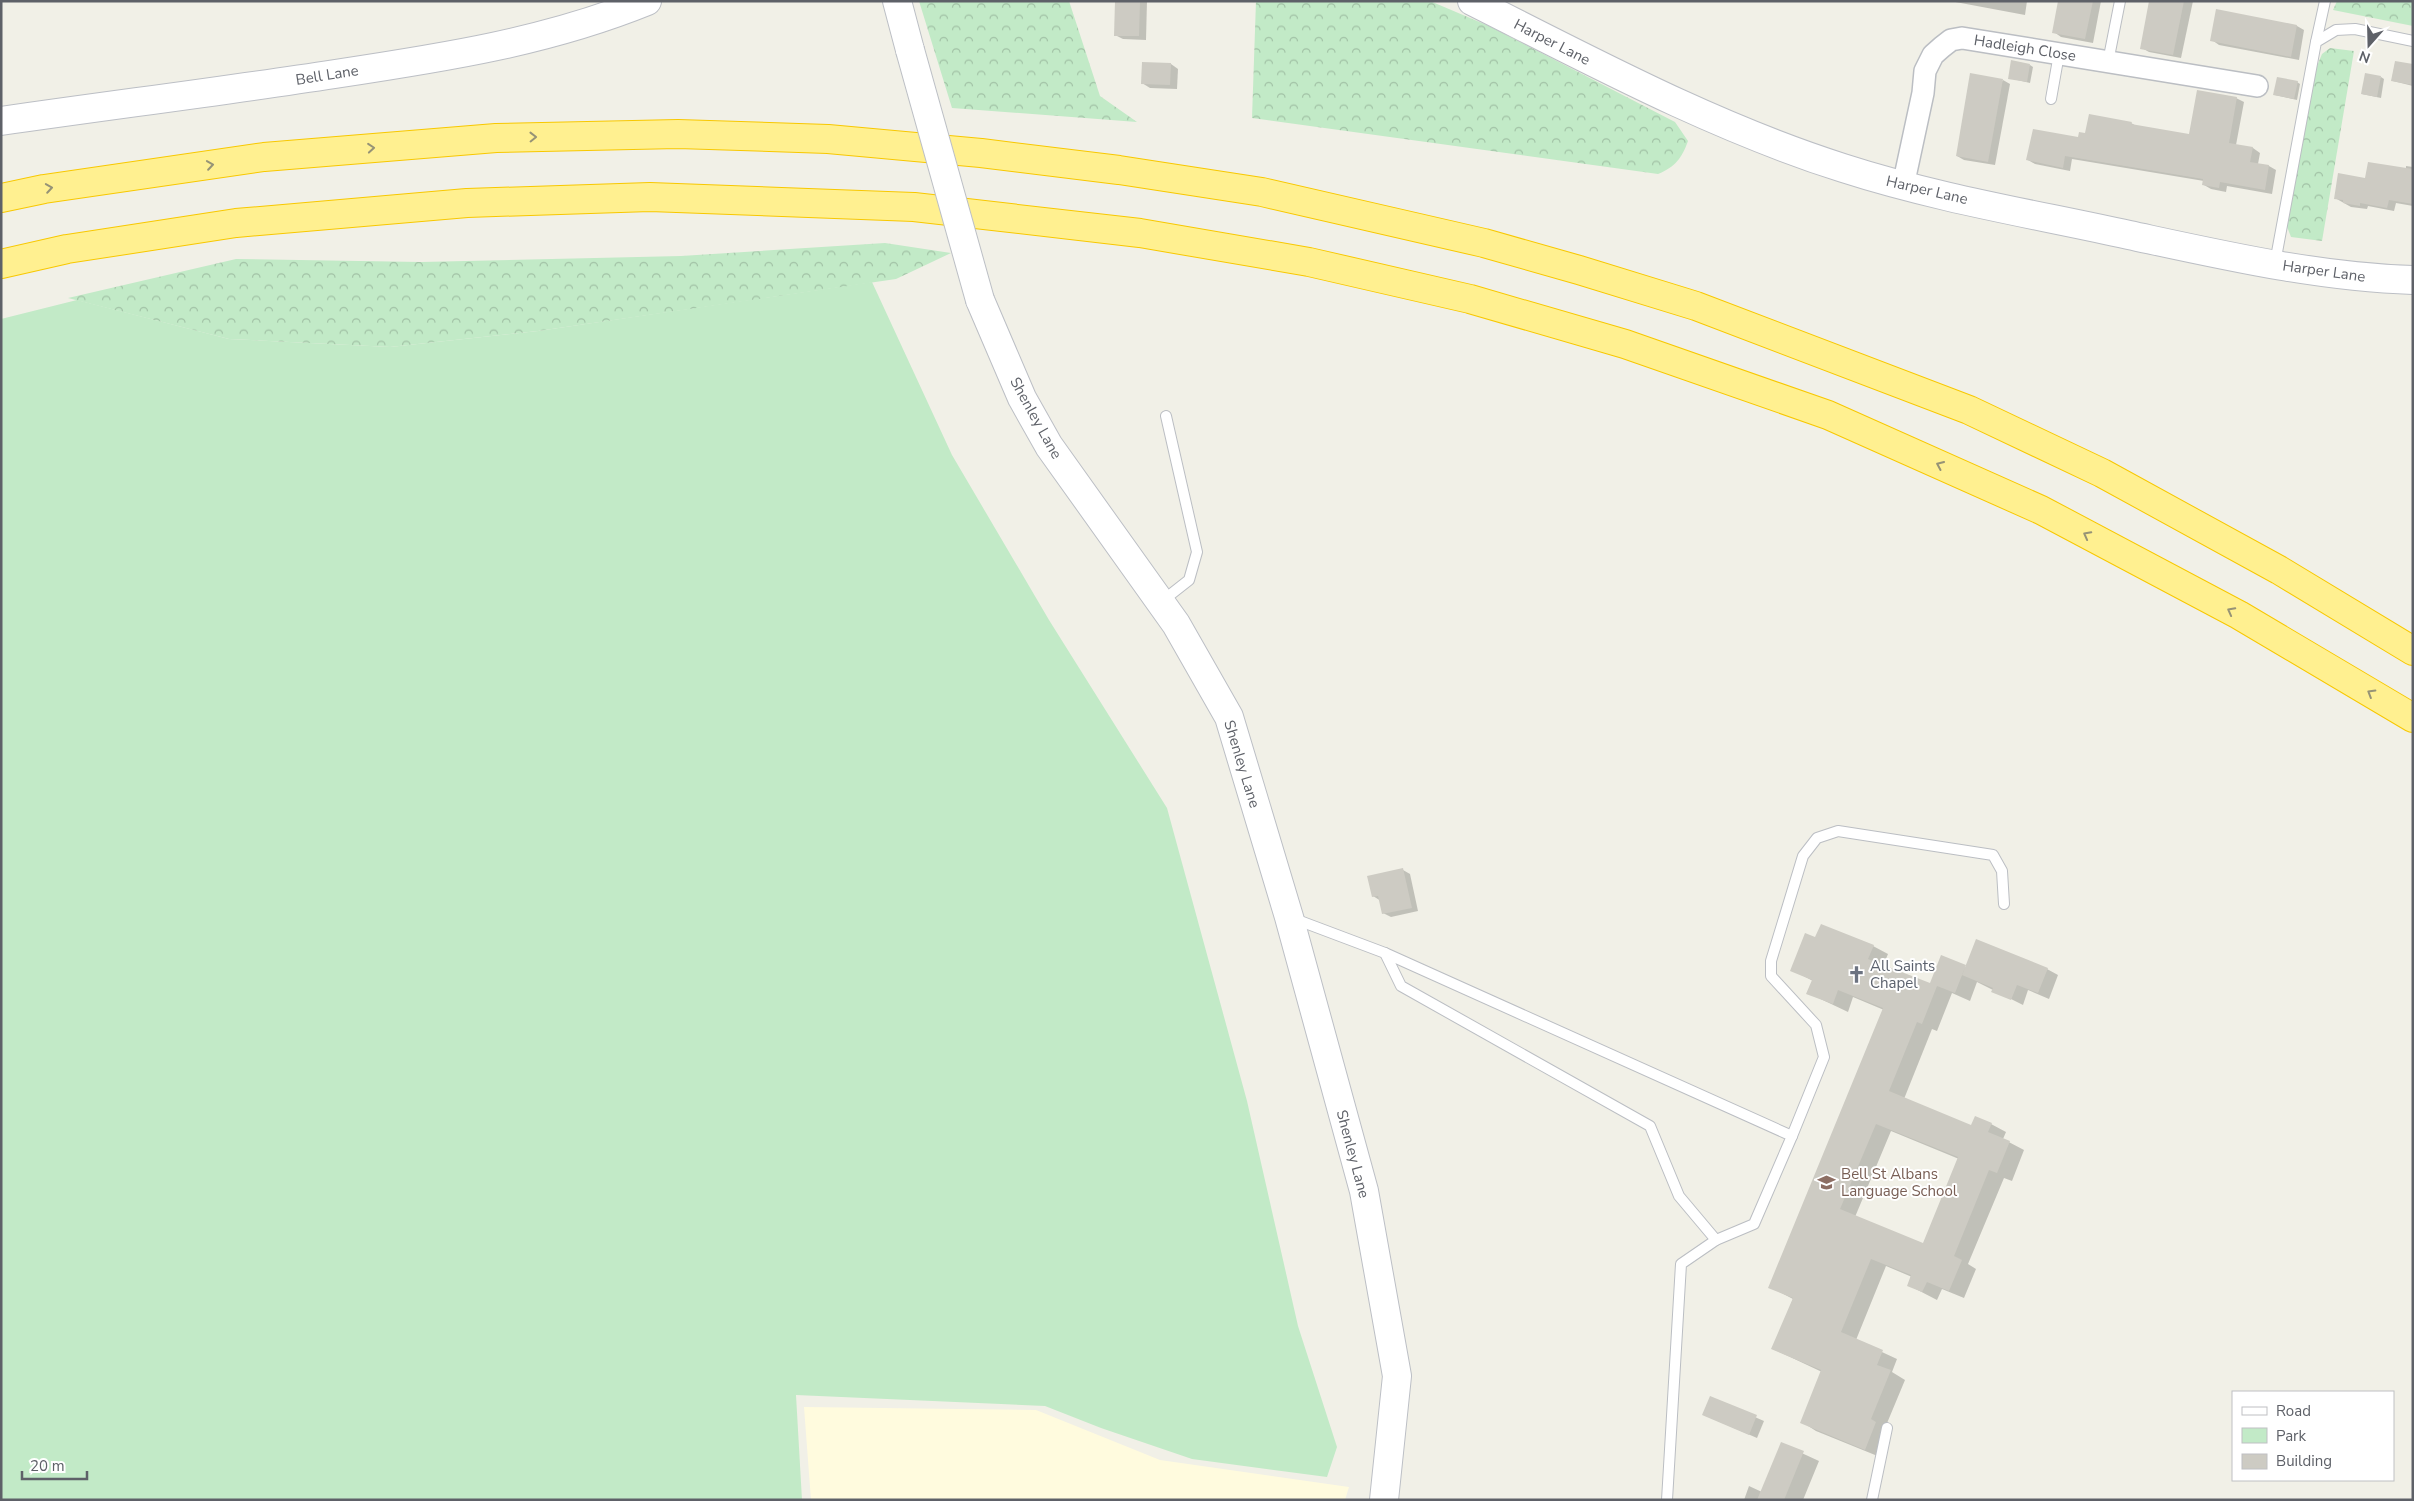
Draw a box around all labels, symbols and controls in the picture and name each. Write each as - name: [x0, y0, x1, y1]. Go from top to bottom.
- street label: Harper Lane: [1510, 14, 1594, 70]
- north arrow: [2344, 20, 2394, 70]
- street label: Hadleigh Close: [1973, 30, 2077, 66]
- text: N: [2357, 46, 2373, 67]
- street label: Bell Lane: [294, 60, 360, 90]
- one-way arrow: [530, 132, 538, 142]
- one-way arrow: [368, 143, 376, 154]
- one-way arrow: [206, 160, 214, 171]
- street label: Harper Lane: [1884, 171, 1970, 209]
- one-way arrow: [45, 183, 53, 194]
- street label: Harper Lane: [2281, 255, 2367, 287]
- street label: Shenley Lane: [1005, 374, 1067, 463]
- one-way arrow: [1936, 461, 1945, 472]
- one-way arrow: [2084, 531, 2093, 541]
- one-way arrow: [2227, 607, 2236, 617]
- one-way arrow: [2368, 689, 2377, 699]
- street label: Shenley Lane: [1219, 718, 1265, 810]
- place label: All Saints Chapel: [1870, 956, 1935, 993]
- church icon: All Saints Chapel: [1846, 965, 1866, 985]
- street label: Shenley Lane: [1332, 1108, 1374, 1200]
- place label: Bell St Albans Language School: [1841, 1164, 1958, 1201]
- school or university icon: Bell St Albans Language School: [1817, 1173, 1837, 1193]
- legend: [2232, 1391, 2394, 1481]
- text: Road: [2276, 1401, 2311, 1421]
- text: Park: [2276, 1426, 2306, 1446]
- scale bar: [22, 1448, 88, 1480]
- text: Building: [2276, 1451, 2332, 1471]
- text: 20 m: [30, 1456, 65, 1476]

